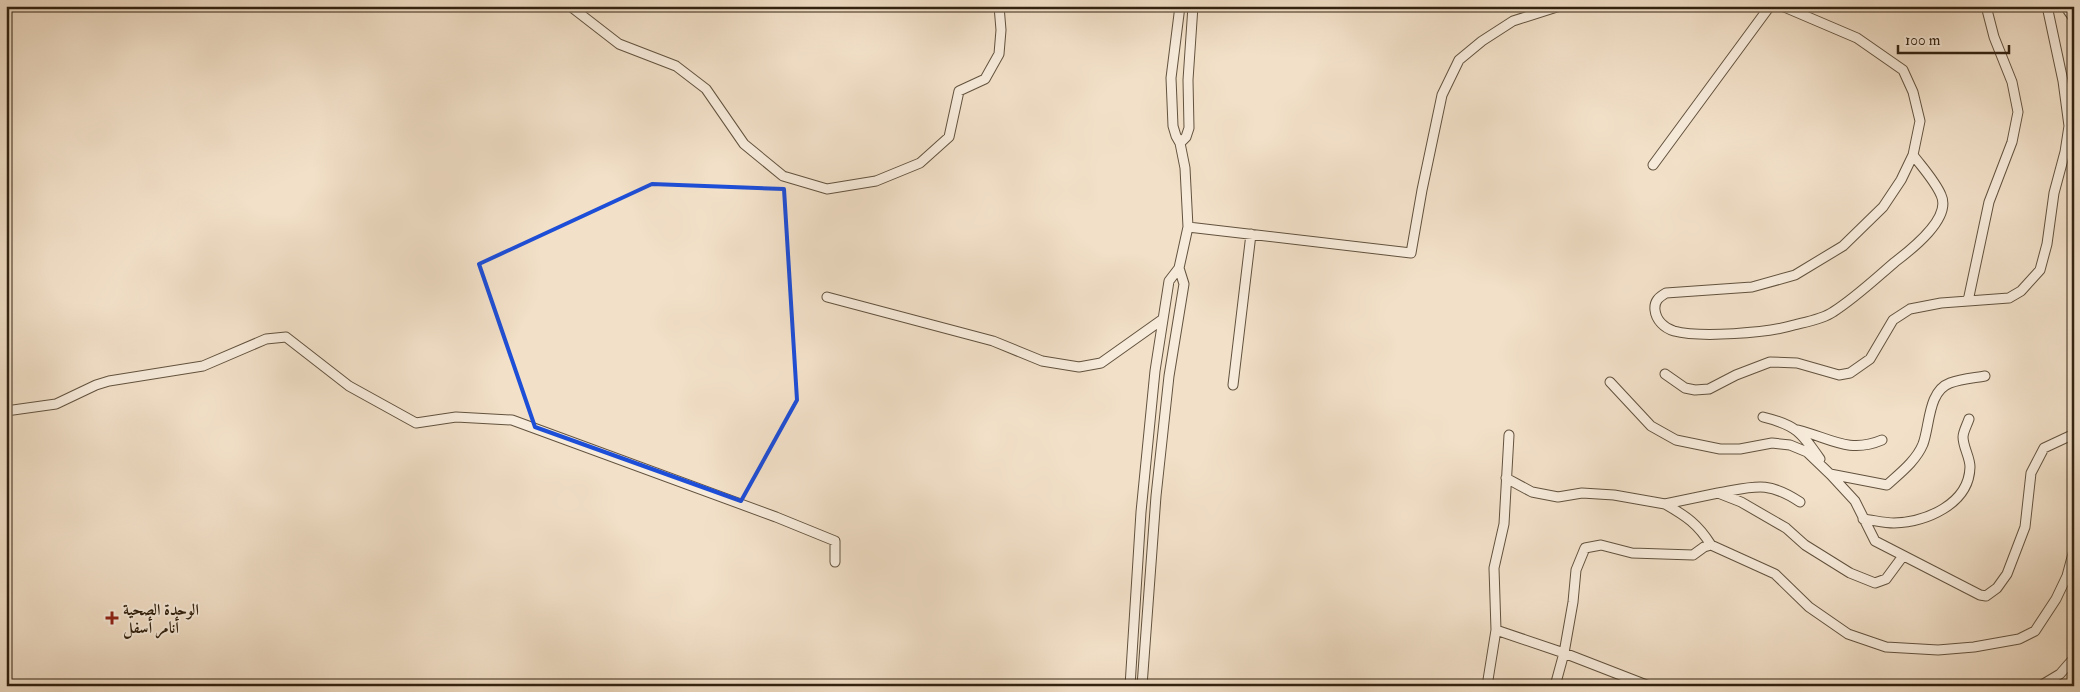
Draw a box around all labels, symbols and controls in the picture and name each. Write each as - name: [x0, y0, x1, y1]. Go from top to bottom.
- scale bar: [1898, 22, 2009, 54]
- text: 100 m: [1905, 31, 1941, 50]
- place label: الوحدة الصحية أنامر أسفل: [123, 600, 199, 639]
- marker: الوحدة الصحية أنامر أسفل: [105, 611, 119, 625]

